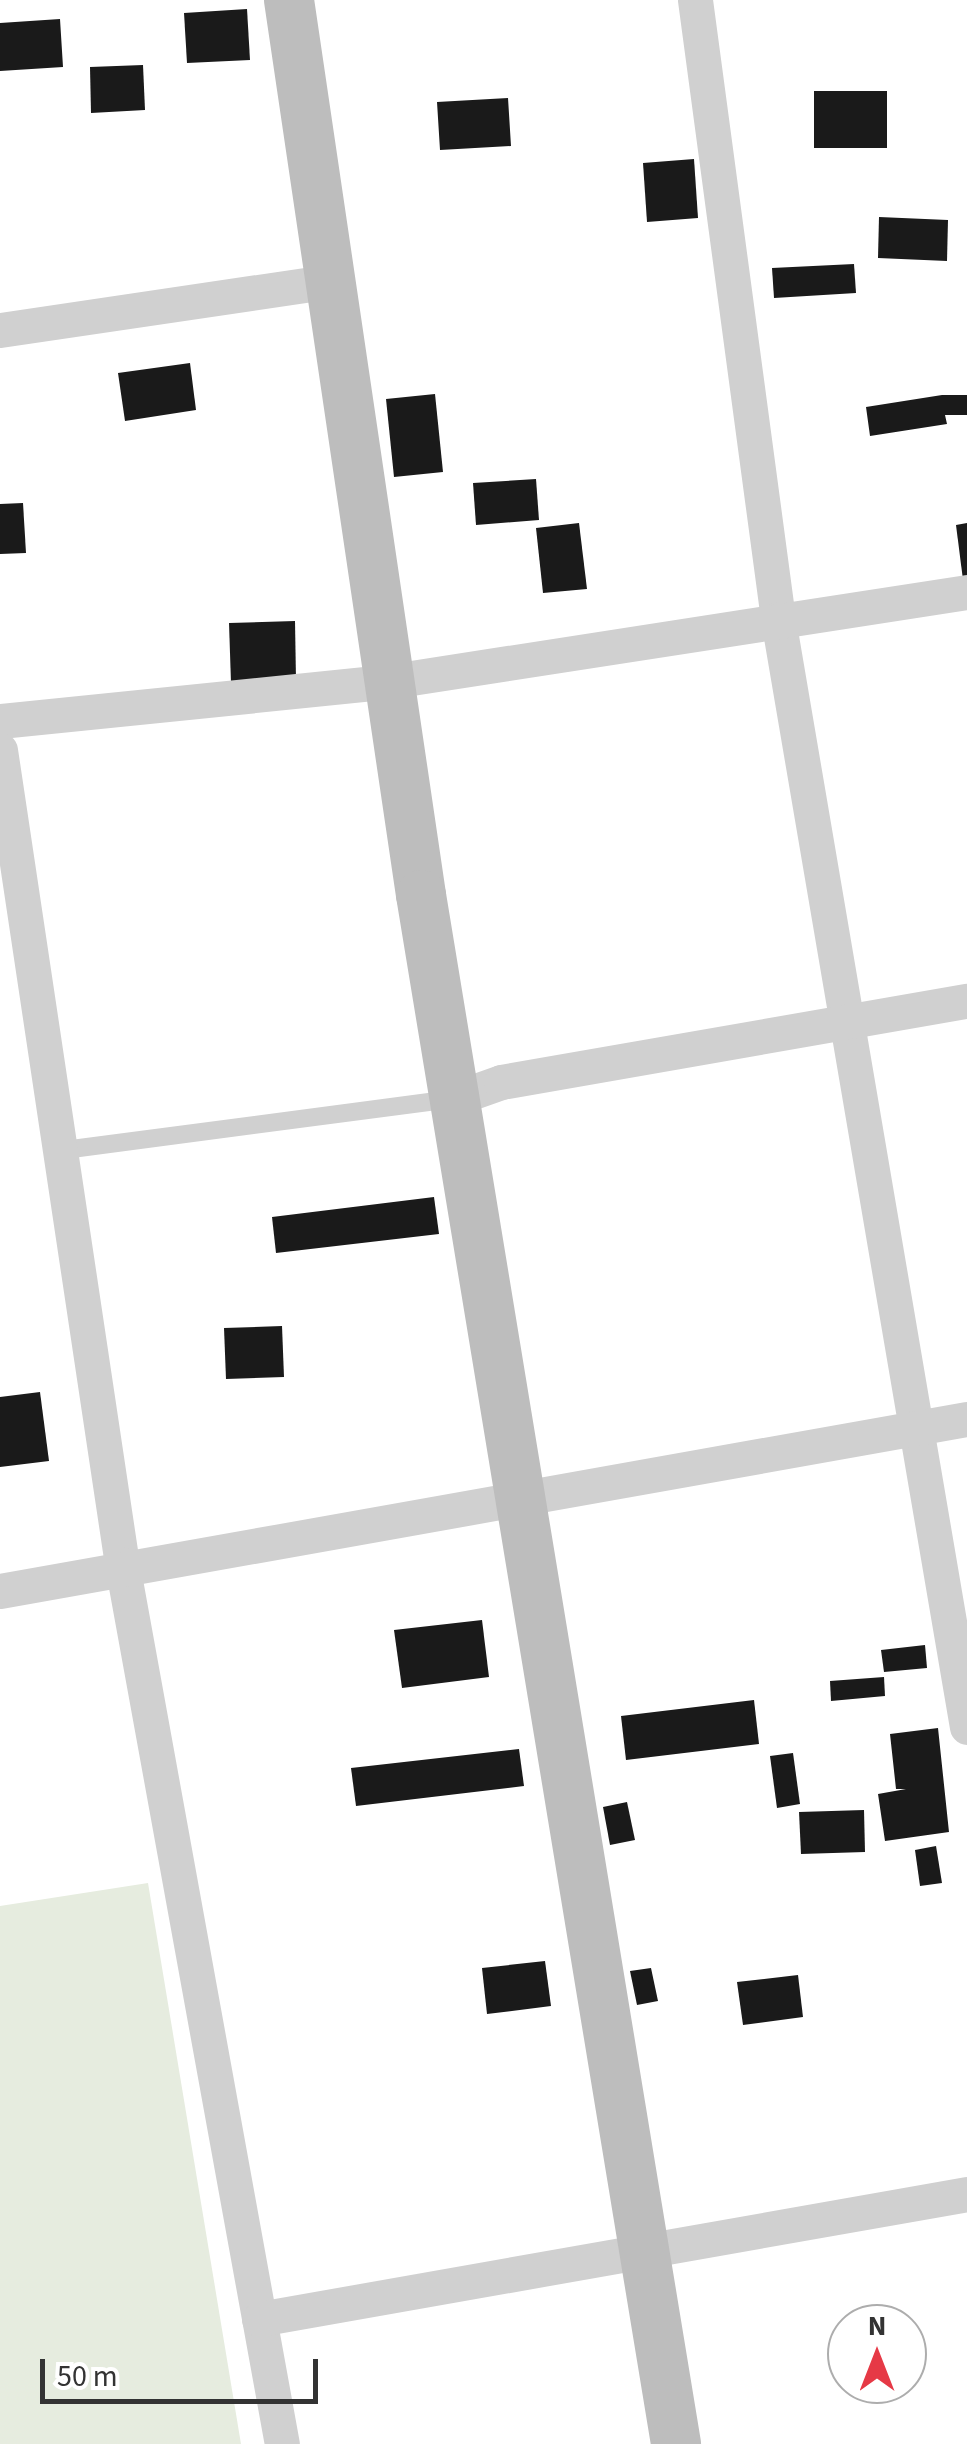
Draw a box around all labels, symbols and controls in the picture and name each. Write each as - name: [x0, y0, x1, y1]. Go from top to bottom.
- north arrow: [827, 2304, 927, 2404]
- text: N: [868, 2306, 886, 2346]
- scale bar: [45, 2339, 322, 2401]
- text: 50 m: [57, 2355, 118, 2398]

